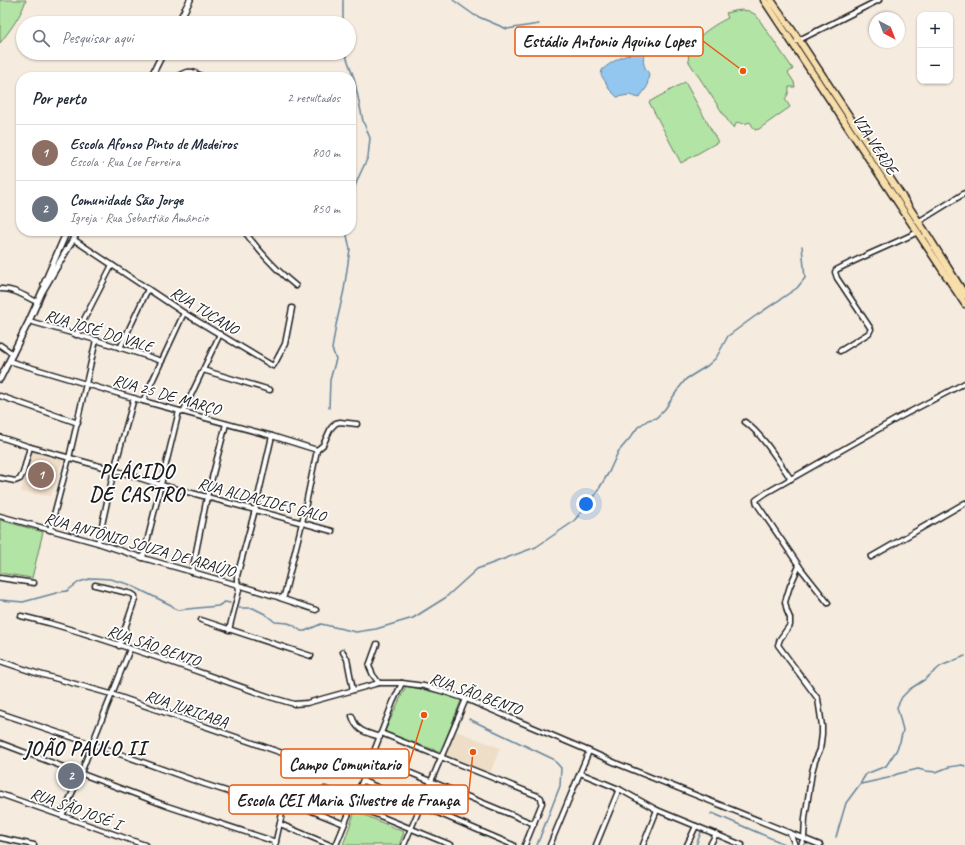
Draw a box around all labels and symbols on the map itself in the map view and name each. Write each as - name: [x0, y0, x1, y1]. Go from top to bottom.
- north arrow: [869, 12, 905, 48]
- callout: Estádio Antonio Aquino Lopes: [515, 27, 703, 56]
- text: Estádio Antonio Aquino Lopes: [523, 31, 697, 52]
- street label: VIA VERDE: [848, 111, 903, 181]
- street label: RUA TUCANO: [167, 282, 244, 341]
- street label: RUA JOSÉ DO VALE: [42, 305, 157, 357]
- street label: RUA 25 DE MARÇO: [111, 370, 225, 420]
- district label: PLÁCIDO DE CASTRO: [90, 459, 186, 507]
- pin: 1: [28, 460, 54, 490]
- street label: RUA ALDACIDES GALO: [196, 473, 330, 527]
- your location: [576, 494, 596, 514]
- street label: RUA ANTÔNIO SOUZA DE ARAÚJO: [42, 508, 239, 582]
- street label: RUA SÃO BENTO: [105, 621, 204, 672]
- street label: RUA SÃO BENTO: [427, 668, 526, 721]
- street label: RUA JURICABA: [143, 685, 232, 733]
- district label: JOÃO PAULO II: [22, 736, 150, 761]
- callout: Campo Comunitario: [281, 749, 409, 778]
- text: Campo Comunitario: [289, 754, 403, 775]
- pin: 2: [58, 761, 84, 791]
- street label: RUA SÃO JOSÉ I: [28, 783, 127, 836]
- callout: Escola CEI Maria Silvestre de França: [229, 785, 468, 814]
- text: Escola CEI Maria Silvestre de França: [237, 790, 461, 811]

